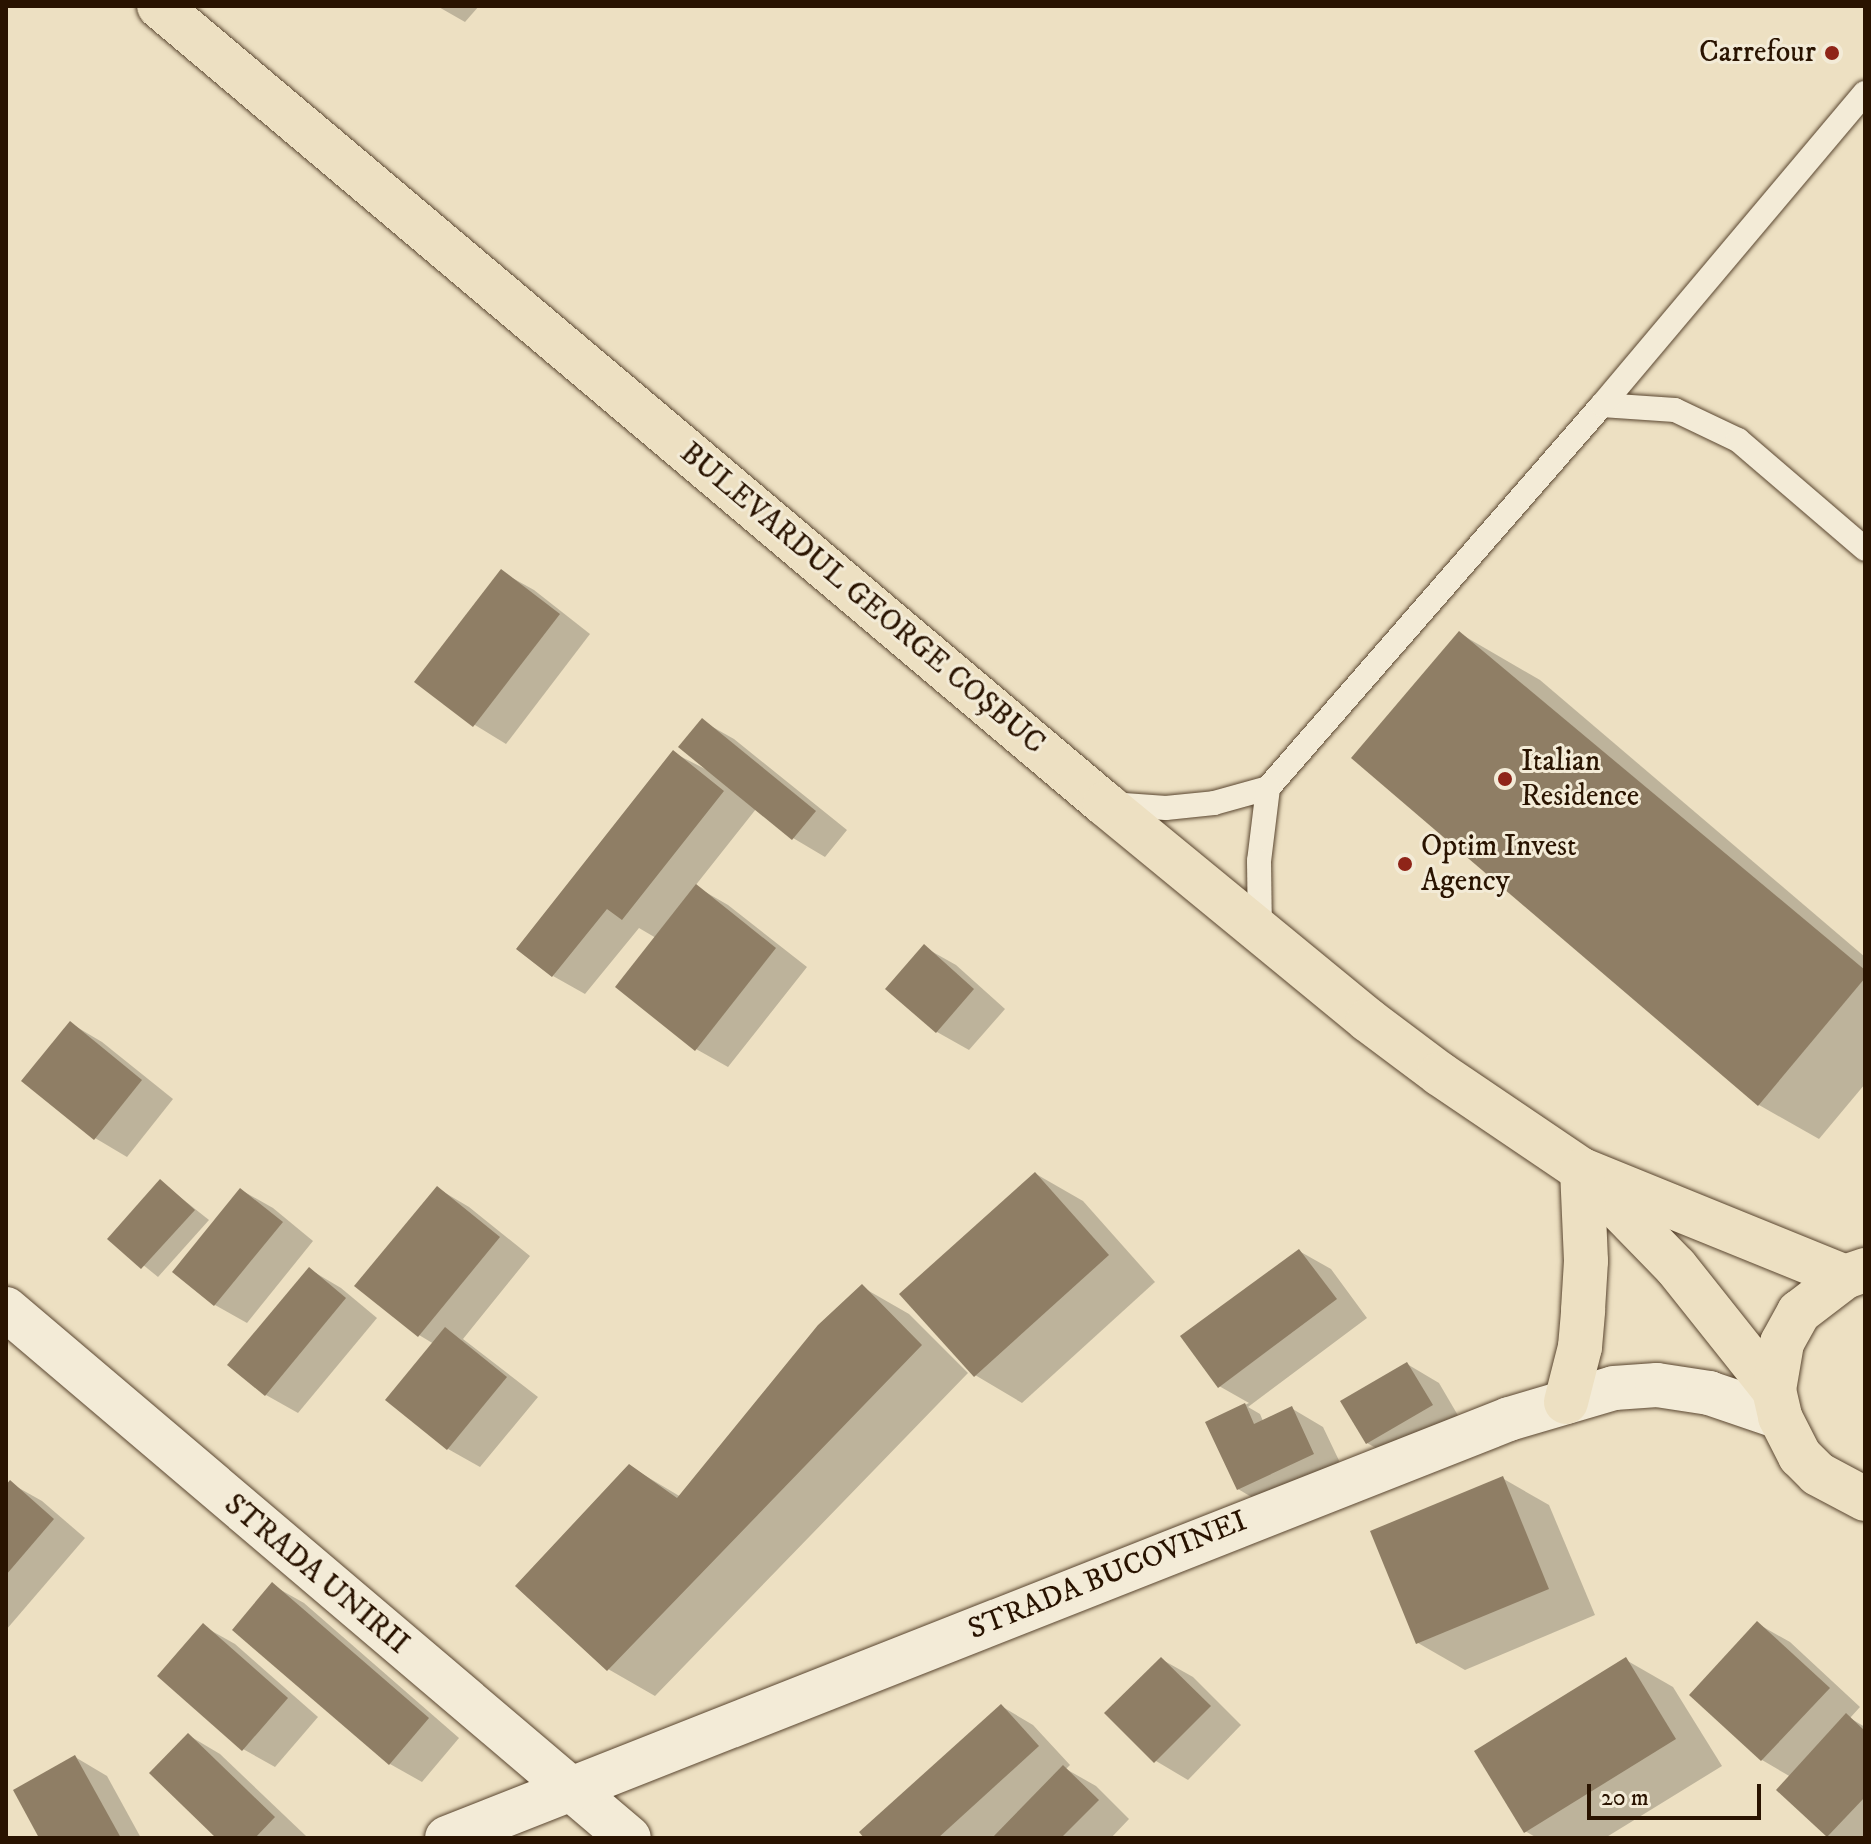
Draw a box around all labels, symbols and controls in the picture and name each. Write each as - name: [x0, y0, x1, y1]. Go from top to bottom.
- place label: Carrefour: [1699, 35, 1816, 71]
- marker: Carrefour: [1823, 44, 1841, 62]
- street label: BULEVARDUL GEORGE COȘBUC: [672, 436, 1052, 762]
- place label: Italian Residence: [1521, 744, 1639, 814]
- marker: Italian Residence: [1496, 770, 1514, 788]
- place label: Optim Invest Agency: [1421, 829, 1577, 900]
- marker: Optim Invest Agency: [1396, 855, 1414, 873]
- street label: STRADA UNIRII: [216, 1487, 416, 1663]
- street label: STRADA BUCOVINEI: [963, 1504, 1253, 1648]
- scale bar: [1591, 1768, 1765, 1818]
- text: 20 m: [1601, 1783, 1649, 1813]

